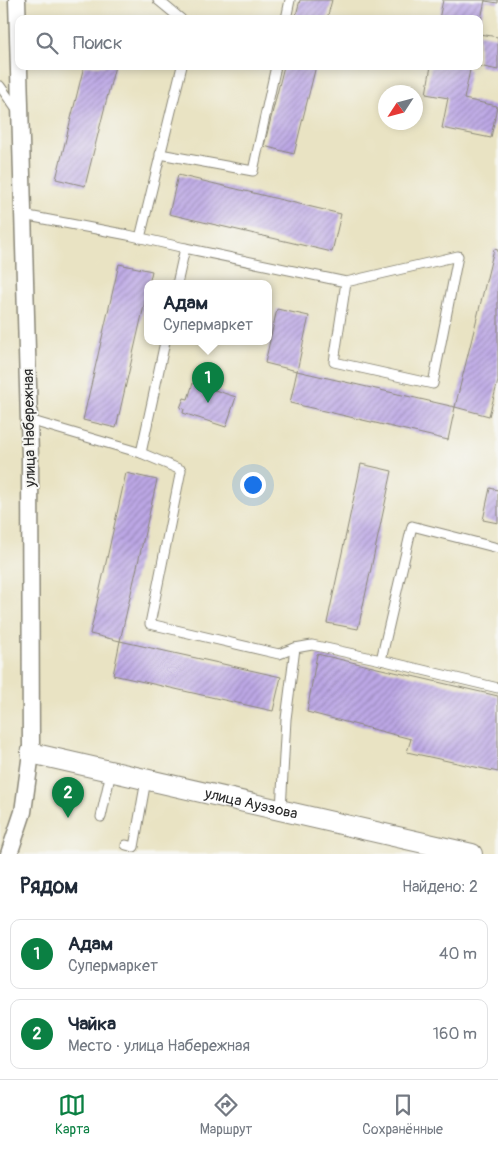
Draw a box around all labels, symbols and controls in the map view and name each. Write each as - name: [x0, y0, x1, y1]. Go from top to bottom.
- search box: [15, 15, 483, 70]
- icon: search: [33, 29, 61, 57]
- text: Поиск: [73, 31, 123, 55]
- north arrow: [378, 85, 423, 130]
- popup: [144, 280, 272, 345]
- text: Адам: [163, 291, 208, 315]
- text: Супермаркет: [163, 315, 253, 335]
- pin: 1: [192, 362, 224, 403]
- street label: улица Набережная: [19, 369, 40, 488]
- your location: [240, 472, 266, 498]
- pin: 2: [52, 777, 84, 818]
- street label: улица Ауэзова: [202, 784, 299, 824]
- text: Рядом: [20, 873, 78, 900]
- text: Найдено: 2: [402, 877, 478, 897]
- text: Адам: [68, 932, 113, 956]
- text: 1: [34, 944, 40, 964]
- text: 40 m: [439, 944, 477, 964]
- text: Супермаркет: [68, 956, 158, 976]
- text: Чайка: [68, 1012, 116, 1036]
- text: 2: [33, 1024, 41, 1044]
- text: 160 m: [433, 1024, 477, 1044]
- text: Место · улица Набережная: [68, 1036, 250, 1056]
- tab: Карта: [55, 1091, 90, 1138]
- tab: Маршрут: [200, 1091, 252, 1138]
- tab: Сохранённые: [362, 1091, 443, 1138]

